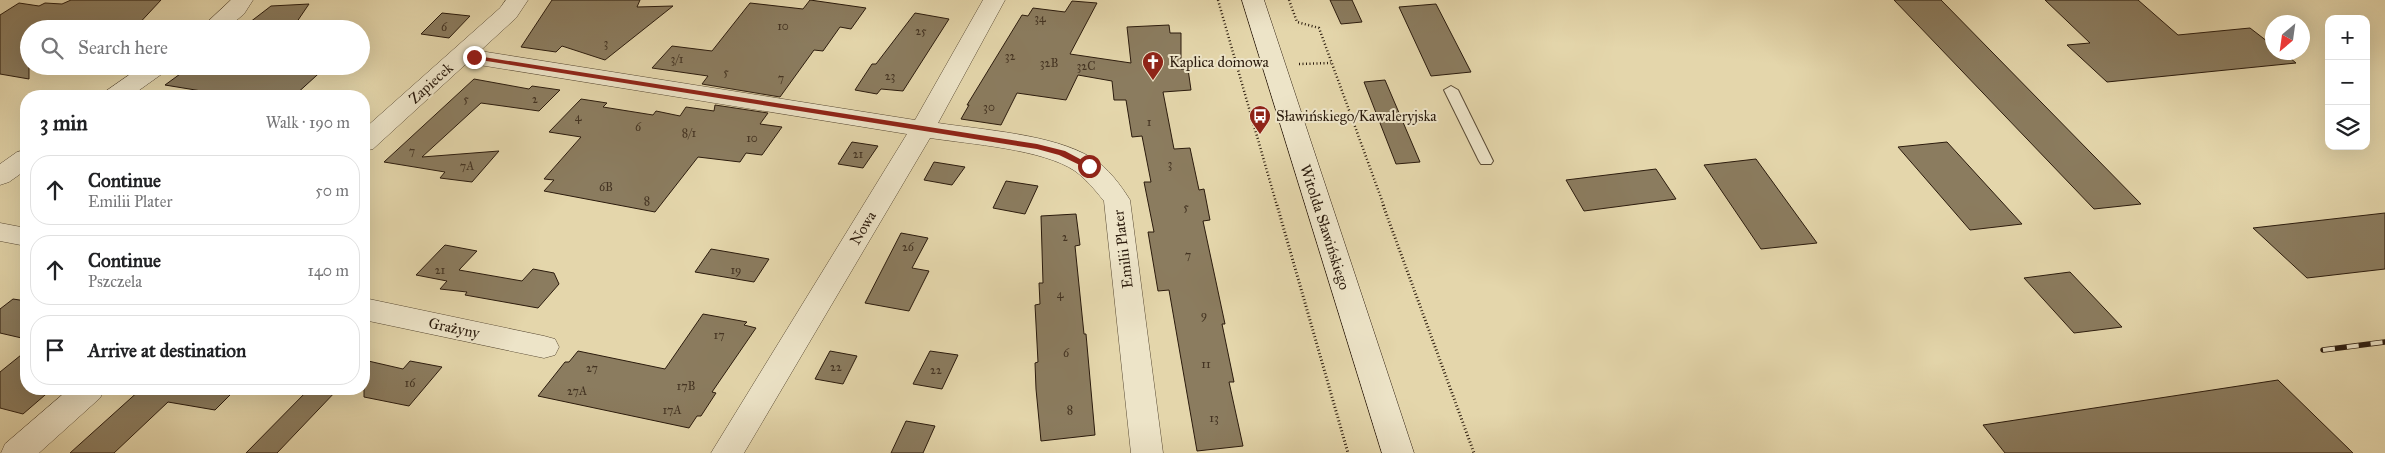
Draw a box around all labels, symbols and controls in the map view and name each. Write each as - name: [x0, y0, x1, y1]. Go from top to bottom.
- house number: 34: [1034, 11, 1046, 25]
- north arrow: [2265, 15, 2310, 60]
- map controls: [2325, 15, 2370, 150]
- button: +: [2325, 15, 2370, 60]
- house number: 10: [777, 19, 789, 33]
- search box: [20, 20, 370, 75]
- house number: 6: [441, 20, 448, 34]
- house number: 25: [915, 24, 927, 38]
- icon: search: [38, 34, 66, 62]
- text: Search here: [78, 36, 168, 59]
- house number: 3: [604, 36, 609, 50]
- route end: [463, 46, 486, 69]
- house number: 32: [1005, 49, 1015, 63]
- church icon: Kaplica domowa: [1141, 50, 1165, 81]
- house number: 3/1: [671, 52, 684, 66]
- place label: Kaplica domowa: [1169, 53, 1270, 71]
- house number: 32B: [1040, 56, 1058, 70]
- street label: Zapiecek: [405, 59, 457, 107]
- house number: 32C: [1077, 59, 1095, 73]
- button: −: [2325, 60, 2370, 105]
- house number: 5: [723, 65, 729, 79]
- house number: 23: [885, 69, 896, 83]
- house number: 7: [778, 71, 784, 85]
- house number: 5: [463, 92, 469, 106]
- house number: 2: [532, 92, 538, 106]
- house number: 30: [983, 100, 995, 114]
- bus stop icon: Sławińskiego/Kawaleryjska: [1248, 104, 1272, 135]
- button: layers: [2325, 105, 2370, 150]
- place label: Sławińskiego/Kawaleryjska: [1276, 107, 1437, 125]
- text: 3 min: [40, 110, 88, 136]
- house number: 4: [575, 110, 582, 124]
- text: Walk · 190 m: [266, 113, 350, 132]
- house number: 1: [1147, 115, 1152, 129]
- house number: 6: [635, 120, 642, 134]
- house number: 8/1: [682, 126, 696, 140]
- house number: 10: [746, 131, 758, 145]
- house number: 7: [409, 144, 415, 158]
- house number: 21: [853, 147, 864, 161]
- route start: [1078, 155, 1101, 178]
- house number: 3: [1168, 157, 1173, 171]
- house number: 7A: [460, 159, 474, 173]
- street label: Witolda Sławińskiego: [1296, 162, 1354, 292]
- text: Continue: [88, 169, 161, 192]
- icon: ahead: [41, 176, 69, 204]
- house number: 6B: [599, 180, 613, 194]
- text: 50 m: [315, 181, 349, 200]
- text: Emilii Plater: [88, 192, 172, 211]
- house number: 8: [644, 194, 650, 208]
- house number: 5: [1183, 200, 1189, 214]
- street label: Nowa: [846, 207, 880, 248]
- street label: Emilii Plater: [1109, 208, 1137, 289]
- house number: 2: [1062, 230, 1068, 244]
- house number: 26: [902, 240, 915, 254]
- house number: 7: [1185, 248, 1191, 262]
- text: Continue: [88, 249, 161, 272]
- icon: ahead: [41, 256, 69, 284]
- text: 140 m: [308, 261, 349, 280]
- house number: 21: [435, 263, 446, 277]
- house number: 19: [730, 263, 742, 277]
- text: Pszczela: [88, 272, 142, 291]
- house number: 4: [1057, 287, 1064, 301]
- house number: 9: [1201, 308, 1207, 322]
- street label: Grażyny: [427, 314, 482, 342]
- house number: 17: [713, 328, 725, 342]
- icon: arrive: [41, 336, 69, 364]
- text: Arrive at destination: [88, 339, 246, 362]
- house number: 6: [1063, 346, 1070, 360]
- house number: 11: [1201, 357, 1211, 371]
- house number: 22: [830, 360, 842, 374]
- house number: 27: [586, 361, 598, 375]
- house number: 22: [930, 363, 942, 377]
- house number: 16: [405, 376, 416, 390]
- house number: 17B: [676, 379, 696, 393]
- house number: 27A: [567, 384, 587, 398]
- house number: 17A: [662, 403, 682, 417]
- house number: 8: [1067, 403, 1073, 417]
- house number: 13: [1209, 411, 1219, 425]

